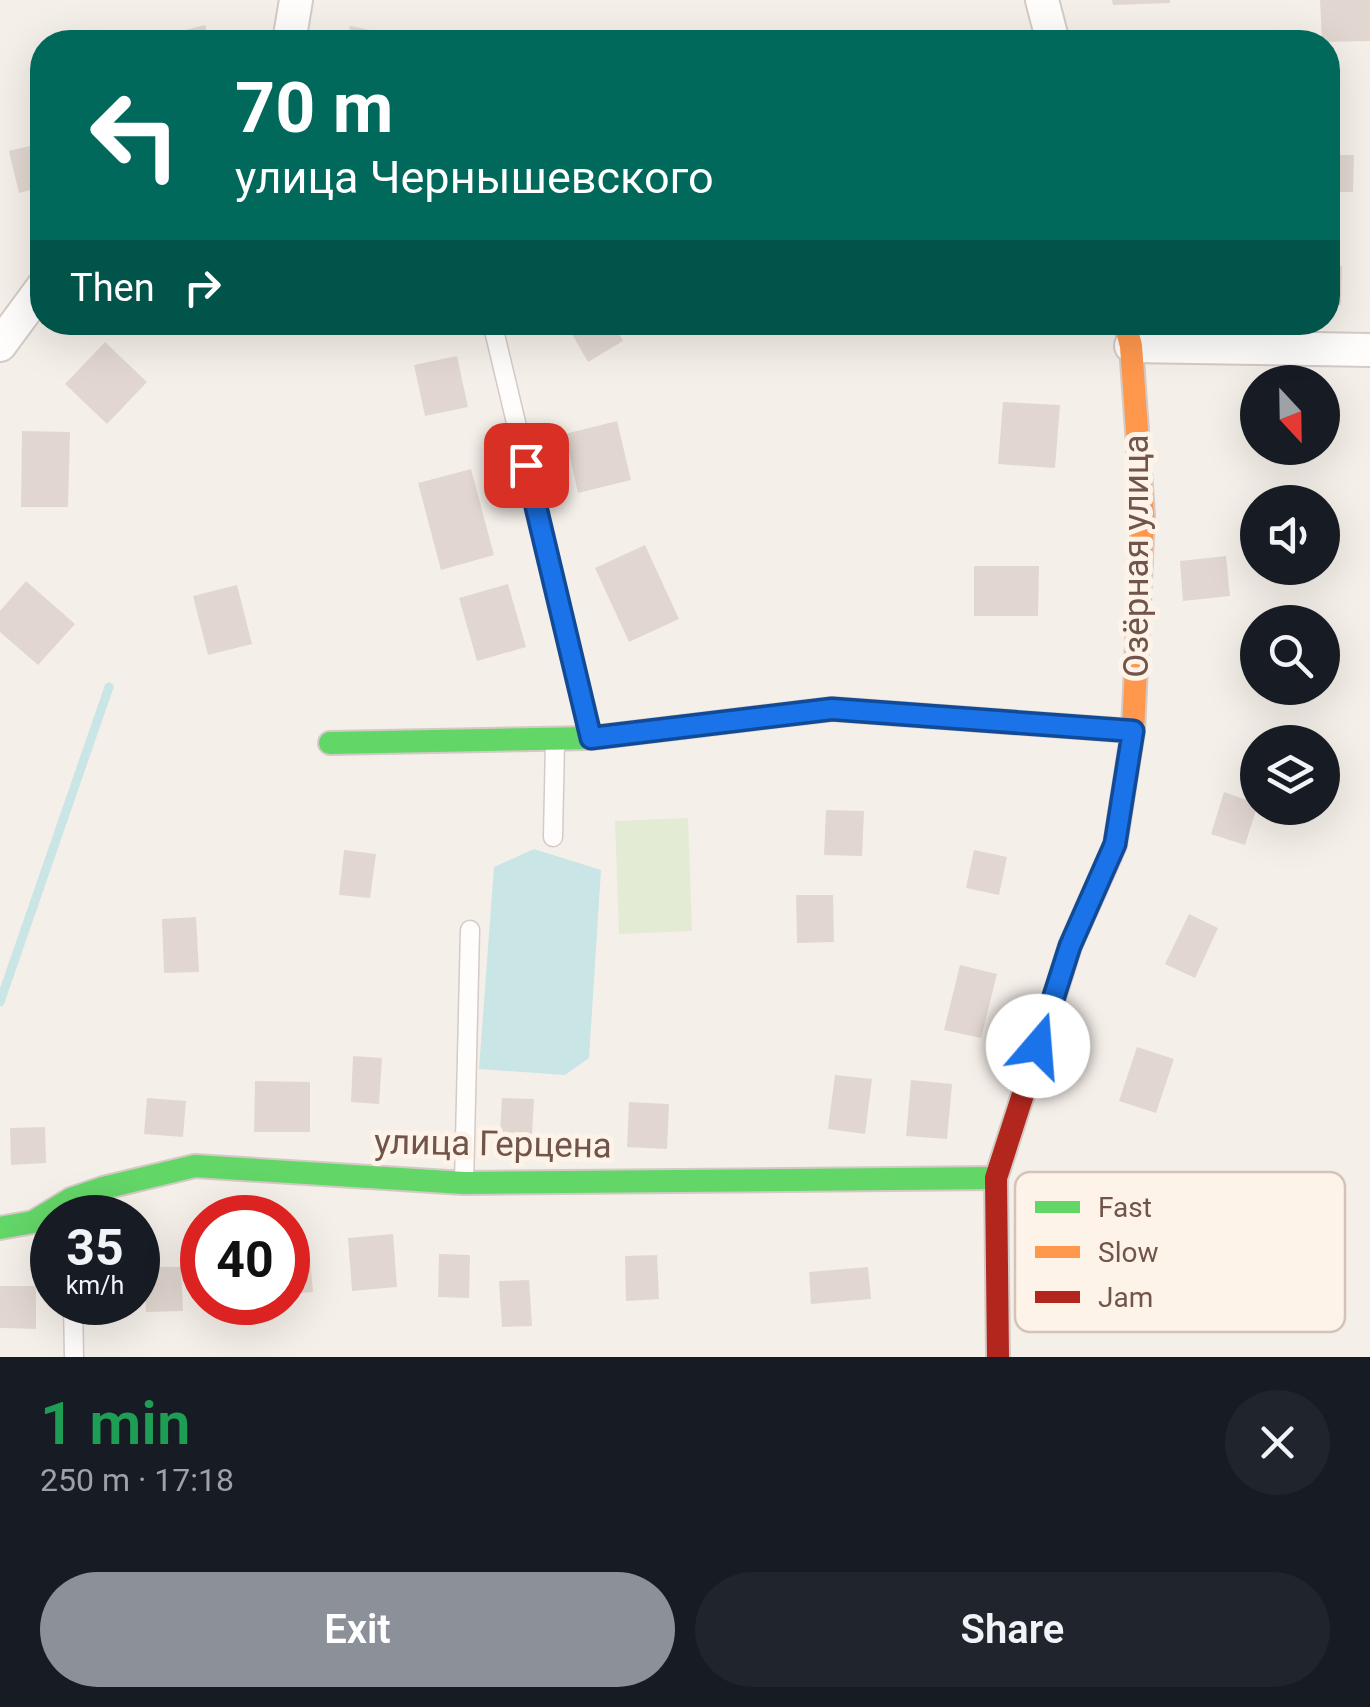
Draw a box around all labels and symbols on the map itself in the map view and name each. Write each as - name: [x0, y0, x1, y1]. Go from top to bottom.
- north arrow: [1240, 365, 1340, 465]
- pin: [484, 423, 569, 508]
- street label: Озёрная улица: [1116, 434, 1157, 678]
- position arrow: [986, 994, 1090, 1098]
- street label: улица Герцена: [374, 1121, 612, 1167]
- legend: [1015, 1172, 1345, 1332]
- text: Fast: [1098, 1191, 1152, 1224]
- speed limit sign: 40: [180, 1195, 310, 1325]
- text: Slow: [1098, 1236, 1158, 1269]
- text: Jam: [1098, 1281, 1153, 1314]

